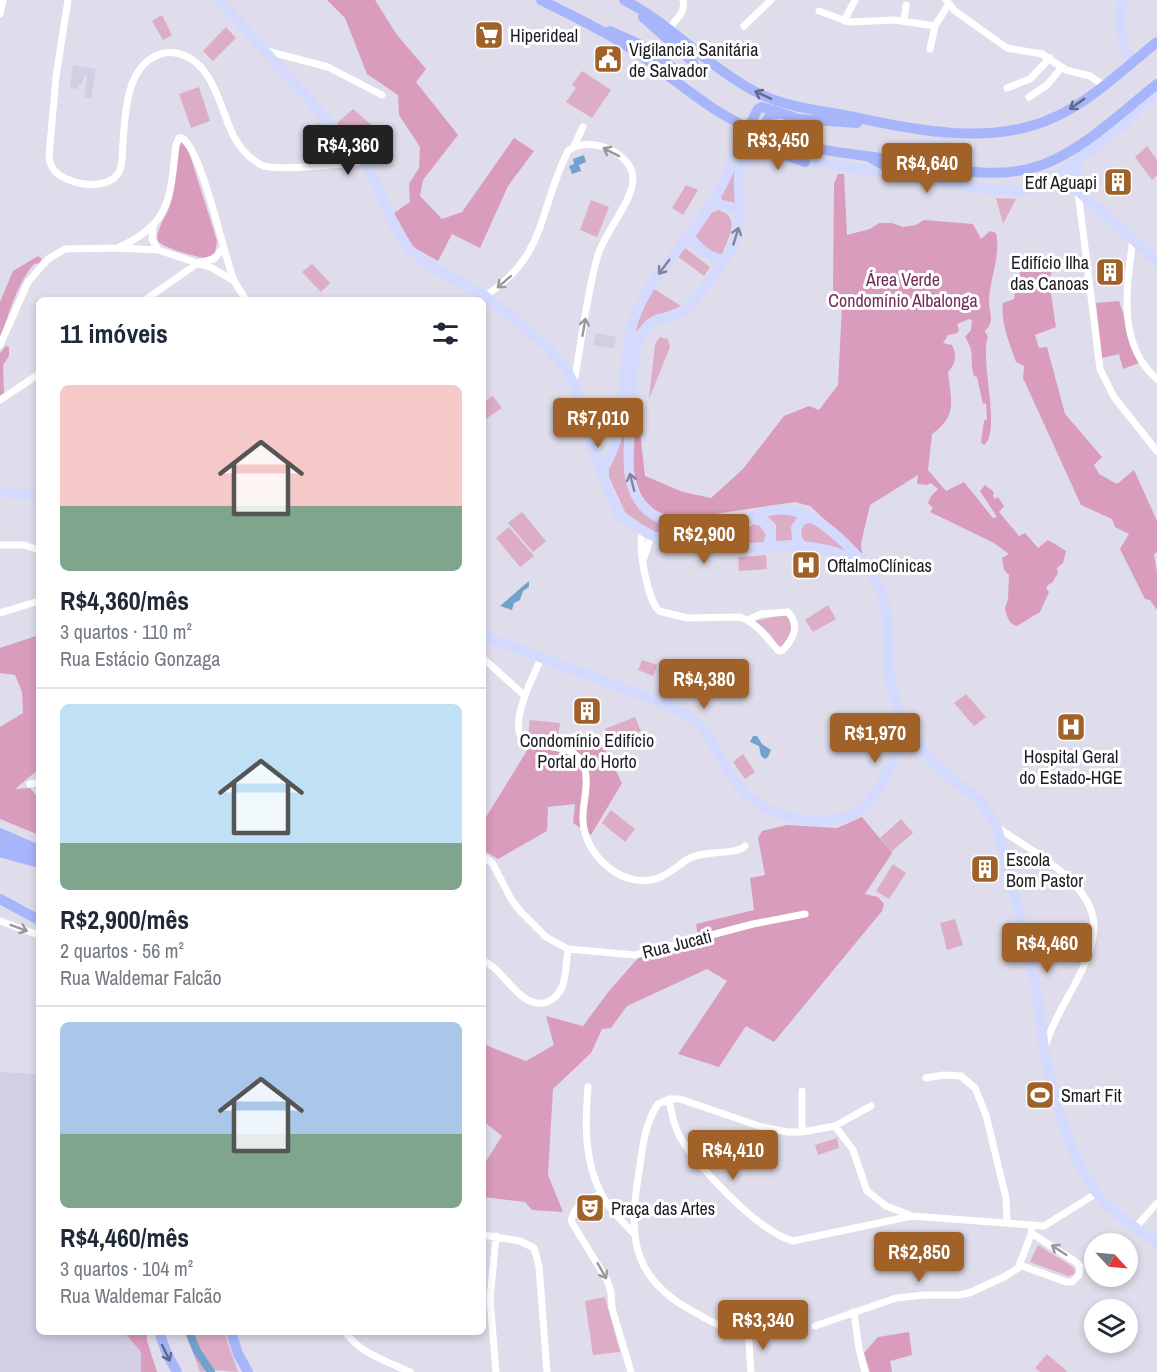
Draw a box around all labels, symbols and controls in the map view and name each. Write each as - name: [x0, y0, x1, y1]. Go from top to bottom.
- supermarket icon: Hiperideal: [473, 19, 505, 51]
- place label: Hiperideal: [510, 23, 578, 48]
- place label: Vigilancia Sanitária de Salvador: [629, 37, 758, 83]
- public building icon: Vigilancia Sanitária de Salvador: [592, 43, 624, 75]
- one-way arrow: [755, 89, 773, 100]
- one-way arrow: [1070, 98, 1086, 110]
- pin: R$3,450: [723, 120, 833, 171]
- pin: R$4,360: [293, 125, 403, 176]
- text: R$3,450: [747, 126, 809, 153]
- text: R$4,360: [317, 131, 379, 158]
- pin: R$4,640: [872, 143, 982, 194]
- one-way arrow: [603, 145, 621, 157]
- text: R$4,640: [896, 149, 958, 176]
- building icon: Edf Aguapi: [1102, 166, 1134, 198]
- place label: Edf Aguapi: [1025, 170, 1097, 195]
- one-way arrow: [731, 227, 742, 246]
- place label: Edifício Ilha das Canoas: [1010, 250, 1089, 296]
- building icon: Edifício Ilha das Canoas: [1094, 256, 1126, 288]
- one-way arrow: [658, 259, 671, 275]
- park label: Área Verde Condomínio Albalonga: [828, 267, 978, 313]
- one-way arrow: [497, 275, 512, 289]
- text: 11 imóveis: [60, 316, 168, 351]
- icon: filters: [429, 317, 462, 350]
- one-way arrow: [579, 317, 590, 337]
- pin: R$7,010: [543, 398, 653, 449]
- text: R$7,010: [567, 404, 629, 431]
- icon: home: [207, 424, 315, 532]
- one-way arrow: [626, 473, 638, 492]
- pin: R$2,900: [649, 514, 759, 565]
- text: R$2,900: [673, 520, 735, 547]
- hospital icon: OftalmoClínicas: [790, 549, 822, 581]
- place label: OftalmoClínicas: [827, 553, 932, 578]
- text: R$4,360/mês: [60, 583, 189, 618]
- text: 3 quartos · 110 m²: [60, 618, 192, 645]
- text: Rua Estácio Gonzaga: [60, 645, 220, 672]
- pin: R$4,380: [649, 659, 759, 710]
- text: R$4,380: [673, 665, 735, 692]
- building icon: Condomínio Edifício Portal do Horto: [571, 695, 603, 727]
- hospital icon: Hospital Geral do Estado-HGE: [1055, 711, 1087, 743]
- pin: R$1,970: [820, 713, 930, 764]
- text: R$1,970: [844, 719, 906, 746]
- place label: Condomínio Edifício Portal do Horto: [520, 728, 654, 774]
- icon: home: [207, 743, 315, 851]
- place label: Hospital Geral do Estado-HGE: [1019, 744, 1123, 790]
- place label: Escola Bom Pastor: [1006, 847, 1083, 893]
- building icon: Escola Bom Pastor: [969, 853, 1001, 885]
- text: R$2,900/mês: [60, 902, 189, 937]
- one-way arrow: [10, 923, 28, 934]
- street label: Rua Jucati: [640, 923, 714, 965]
- pin: R$4,460: [992, 923, 1102, 974]
- text: R$4,460: [1016, 929, 1078, 956]
- text: 2 quartos · 56 m²: [60, 937, 184, 964]
- text: Rua Waldemar Falcão: [60, 964, 222, 991]
- icon: home: [207, 1061, 315, 1169]
- sports icon: Smart Fit: [1024, 1079, 1056, 1111]
- place label: Smart Fit: [1061, 1083, 1122, 1108]
- pin: R$4,410: [678, 1130, 788, 1181]
- text: R$4,410: [702, 1136, 764, 1163]
- theatre icon: Praça das Artes: [574, 1192, 606, 1224]
- place label: Praça das Artes: [611, 1196, 715, 1221]
- text: R$4,460/mês: [60, 1220, 189, 1255]
- pin: R$2,850: [864, 1232, 974, 1283]
- north arrow: [1084, 1233, 1138, 1287]
- map controls: [1084, 1233, 1138, 1353]
- text: R$2,850: [888, 1238, 950, 1265]
- one-way arrow: [1051, 1244, 1068, 1256]
- text: 3 quartos · 104 m²: [60, 1255, 193, 1282]
- one-way arrow: [596, 1262, 608, 1279]
- text: Rua Waldemar Falcão: [60, 1282, 222, 1309]
- button: layers: [1084, 1299, 1138, 1353]
- pin: R$3,340: [708, 1300, 818, 1351]
- text: R$3,340: [732, 1306, 794, 1333]
- one-way arrow: [161, 1343, 173, 1361]

